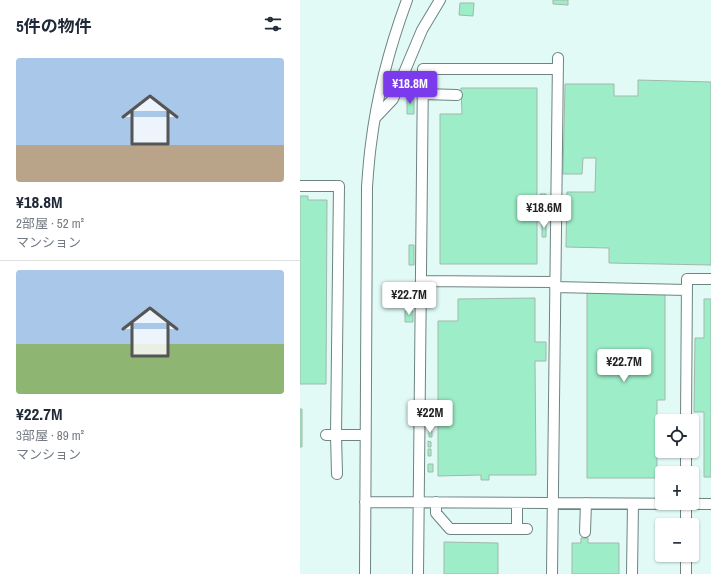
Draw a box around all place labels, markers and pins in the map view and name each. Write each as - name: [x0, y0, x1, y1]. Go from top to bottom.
- pin: ¥18.8M: [377, 71, 443, 105]
- pin: ¥18.6M: [511, 195, 577, 229]
- pin: ¥22.7M: [376, 282, 442, 316]
- pin: ¥22.7M: [591, 349, 657, 383]
- pin: ¥22M: [406, 400, 454, 434]

